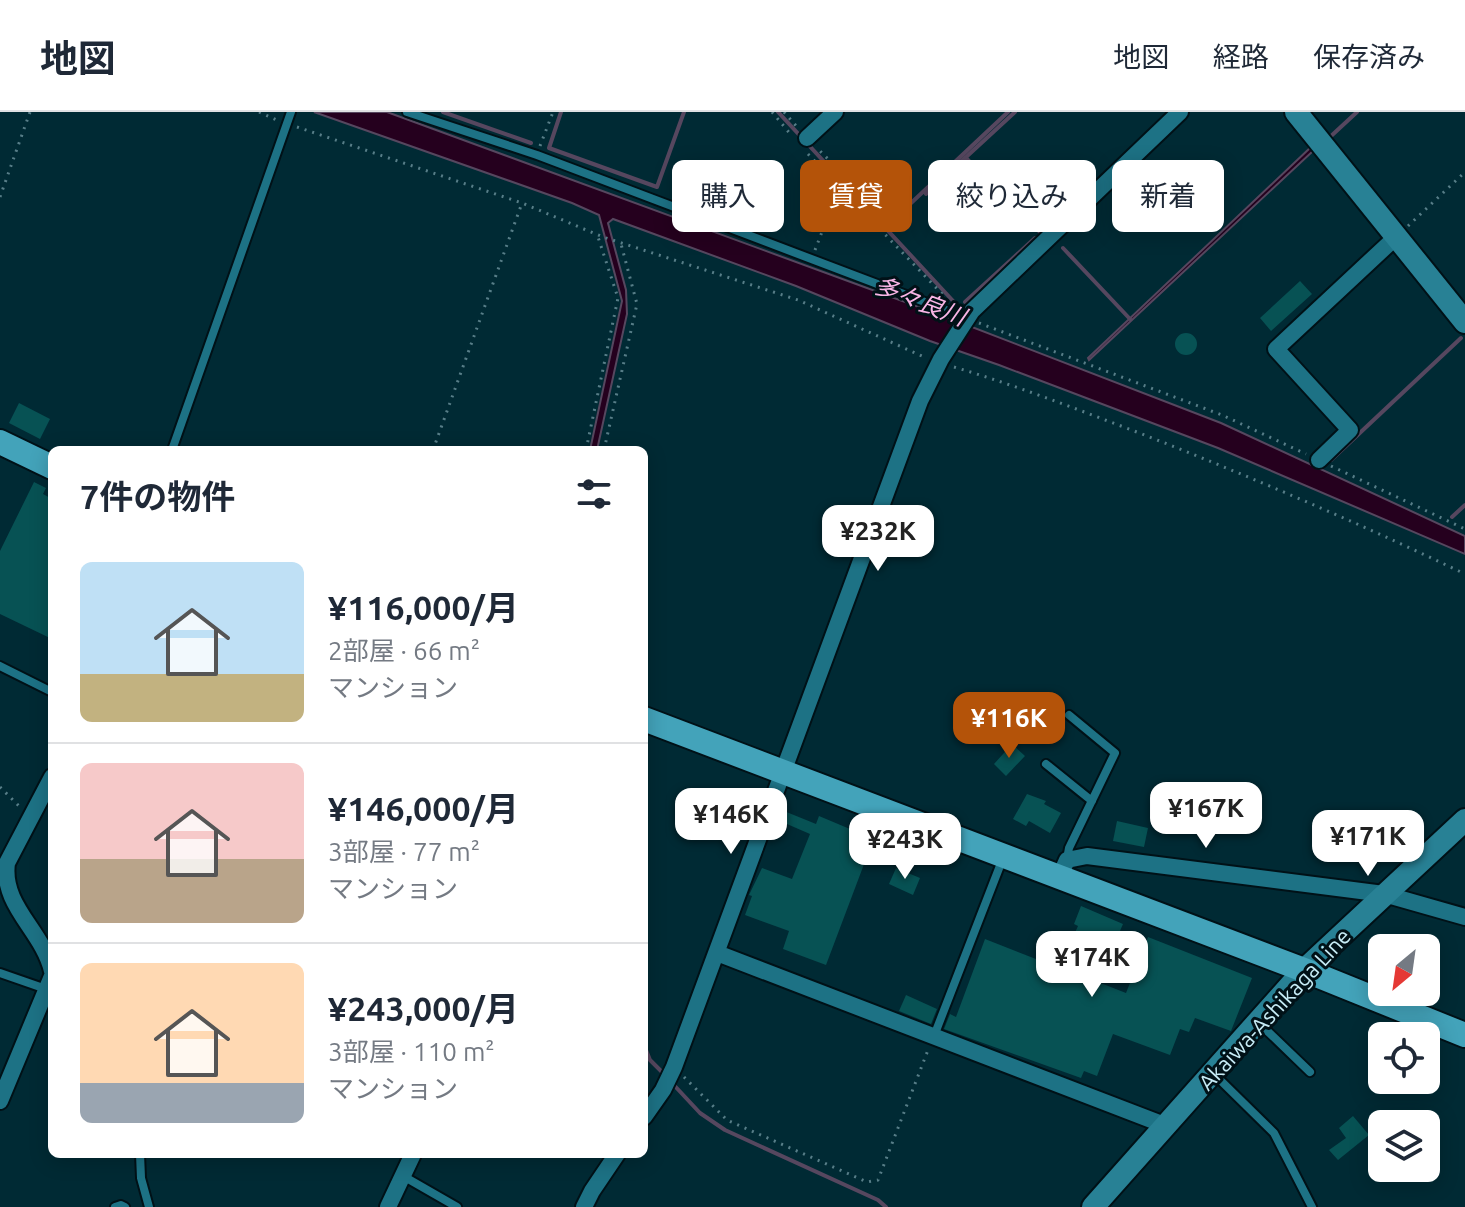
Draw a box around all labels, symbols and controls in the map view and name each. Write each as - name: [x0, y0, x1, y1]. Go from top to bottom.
- text: 地図: [40, 37, 116, 79]
- text: 地図: [1113, 41, 1169, 72]
- text: 経路: [1213, 41, 1269, 72]
- text: 保存済み: [1313, 41, 1425, 72]
- chip: 購入: [672, 160, 784, 232]
- chip: 賃貸: [800, 160, 912, 232]
- chip: 絞り込み: [928, 160, 1096, 232]
- chip: 新着: [1112, 160, 1224, 232]
- water label: 多々良川: [870, 271, 972, 332]
- icon: filters: [572, 472, 616, 516]
- text: 7件の物件: [80, 477, 235, 515]
- pin: ¥232K: [822, 505, 934, 573]
- text: ¥232K: [840, 516, 916, 545]
- text: ¥116,000/月: [328, 588, 519, 626]
- icon: home: [144, 594, 240, 690]
- text: 2部屋 · 66 m²: [328, 636, 480, 665]
- text: マンション: [328, 673, 458, 702]
- pin: ¥116K: [953, 692, 1065, 760]
- text: ¥116K: [971, 703, 1047, 732]
- pin: ¥167K: [1150, 782, 1262, 850]
- pin: ¥146K: [675, 788, 787, 856]
- text: ¥146,000/月: [328, 789, 519, 827]
- text: ¥167K: [1168, 793, 1244, 822]
- icon: home: [144, 795, 240, 891]
- text: ¥146K: [693, 799, 769, 828]
- pin: ¥171K: [1312, 810, 1424, 878]
- pin: ¥243K: [849, 813, 961, 881]
- text: ¥171K: [1330, 821, 1406, 850]
- text: ¥243K: [867, 824, 943, 853]
- text: 3部屋 · 77 m²: [328, 837, 480, 866]
- text: マンション: [328, 874, 458, 903]
- street label: Akaiwa-Ashikaga Line: [1193, 923, 1355, 1095]
- pin: ¥174K: [1036, 931, 1148, 999]
- north arrow: [1368, 934, 1440, 1006]
- map controls: [1368, 934, 1440, 1182]
- text: ¥174K: [1054, 942, 1130, 971]
- text: ¥243,000/月: [328, 989, 519, 1027]
- icon: home: [144, 995, 240, 1091]
- button: locate: [1368, 1022, 1440, 1094]
- text: 3部屋 · 110 m²: [328, 1037, 495, 1066]
- text: マンション: [328, 1074, 458, 1103]
- button: layers: [1368, 1110, 1440, 1182]

